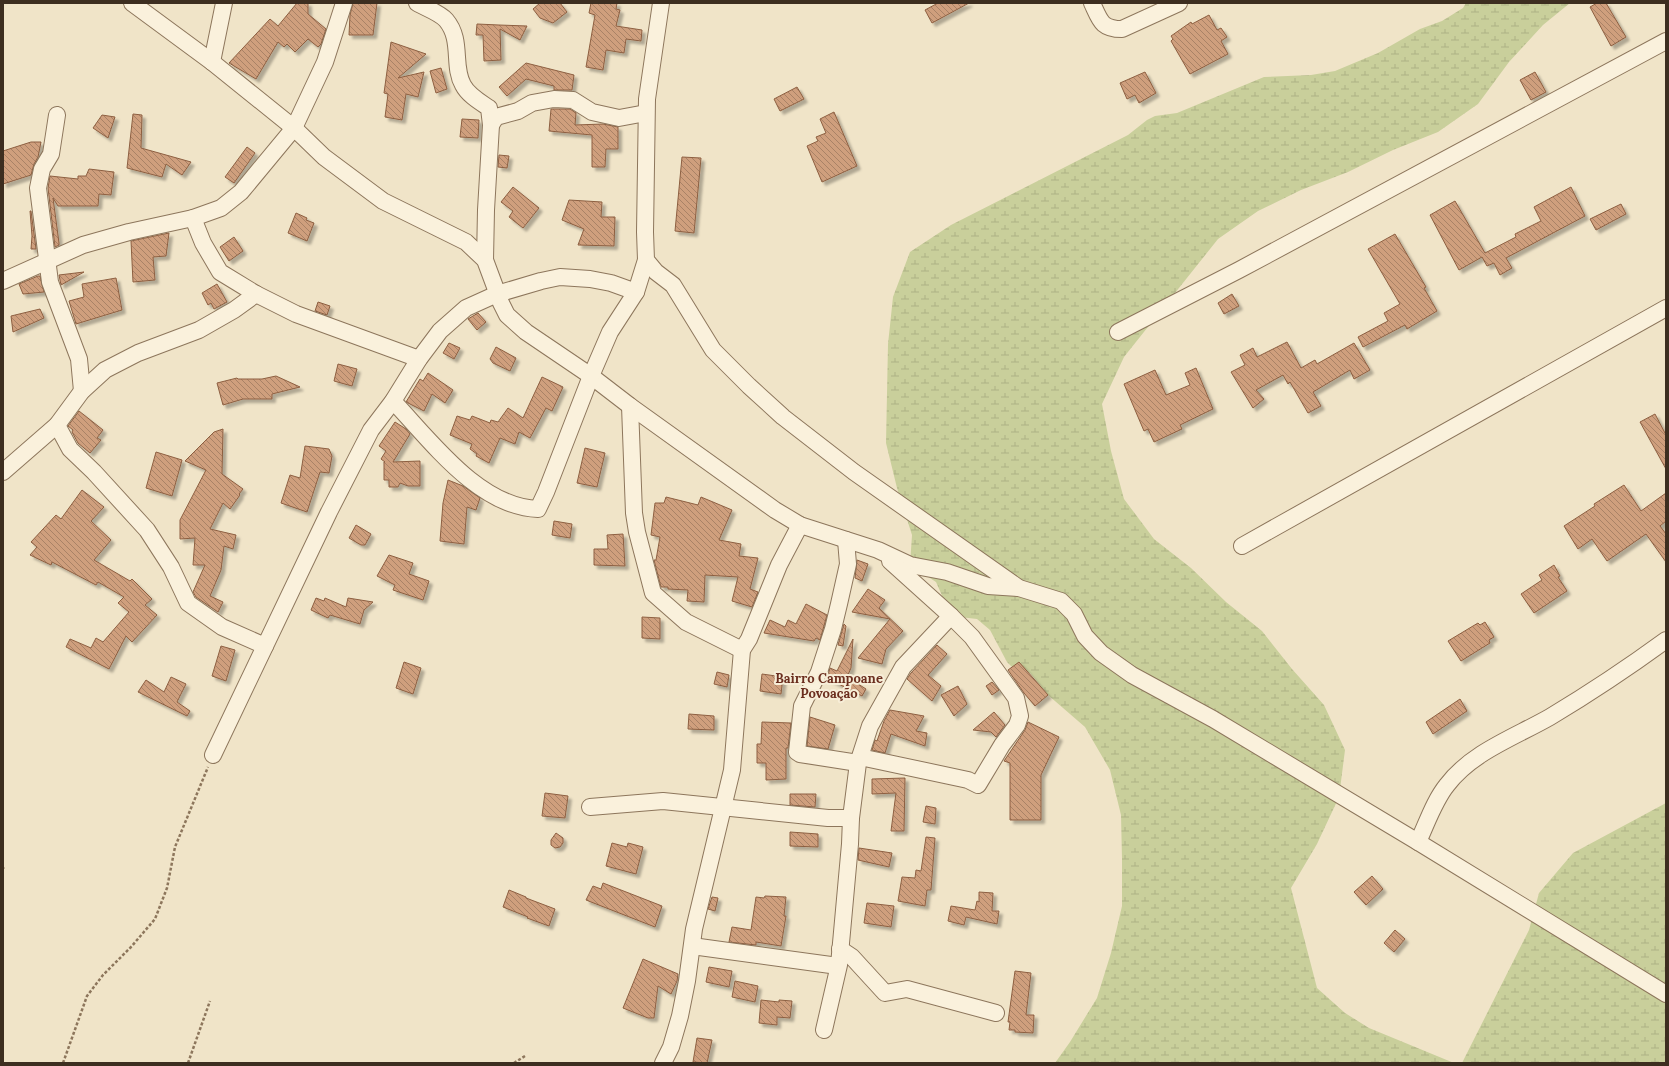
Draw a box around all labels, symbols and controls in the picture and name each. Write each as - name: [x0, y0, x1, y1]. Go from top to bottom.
- district label: Bairro Campoane Povoação: [775, 670, 883, 702]

